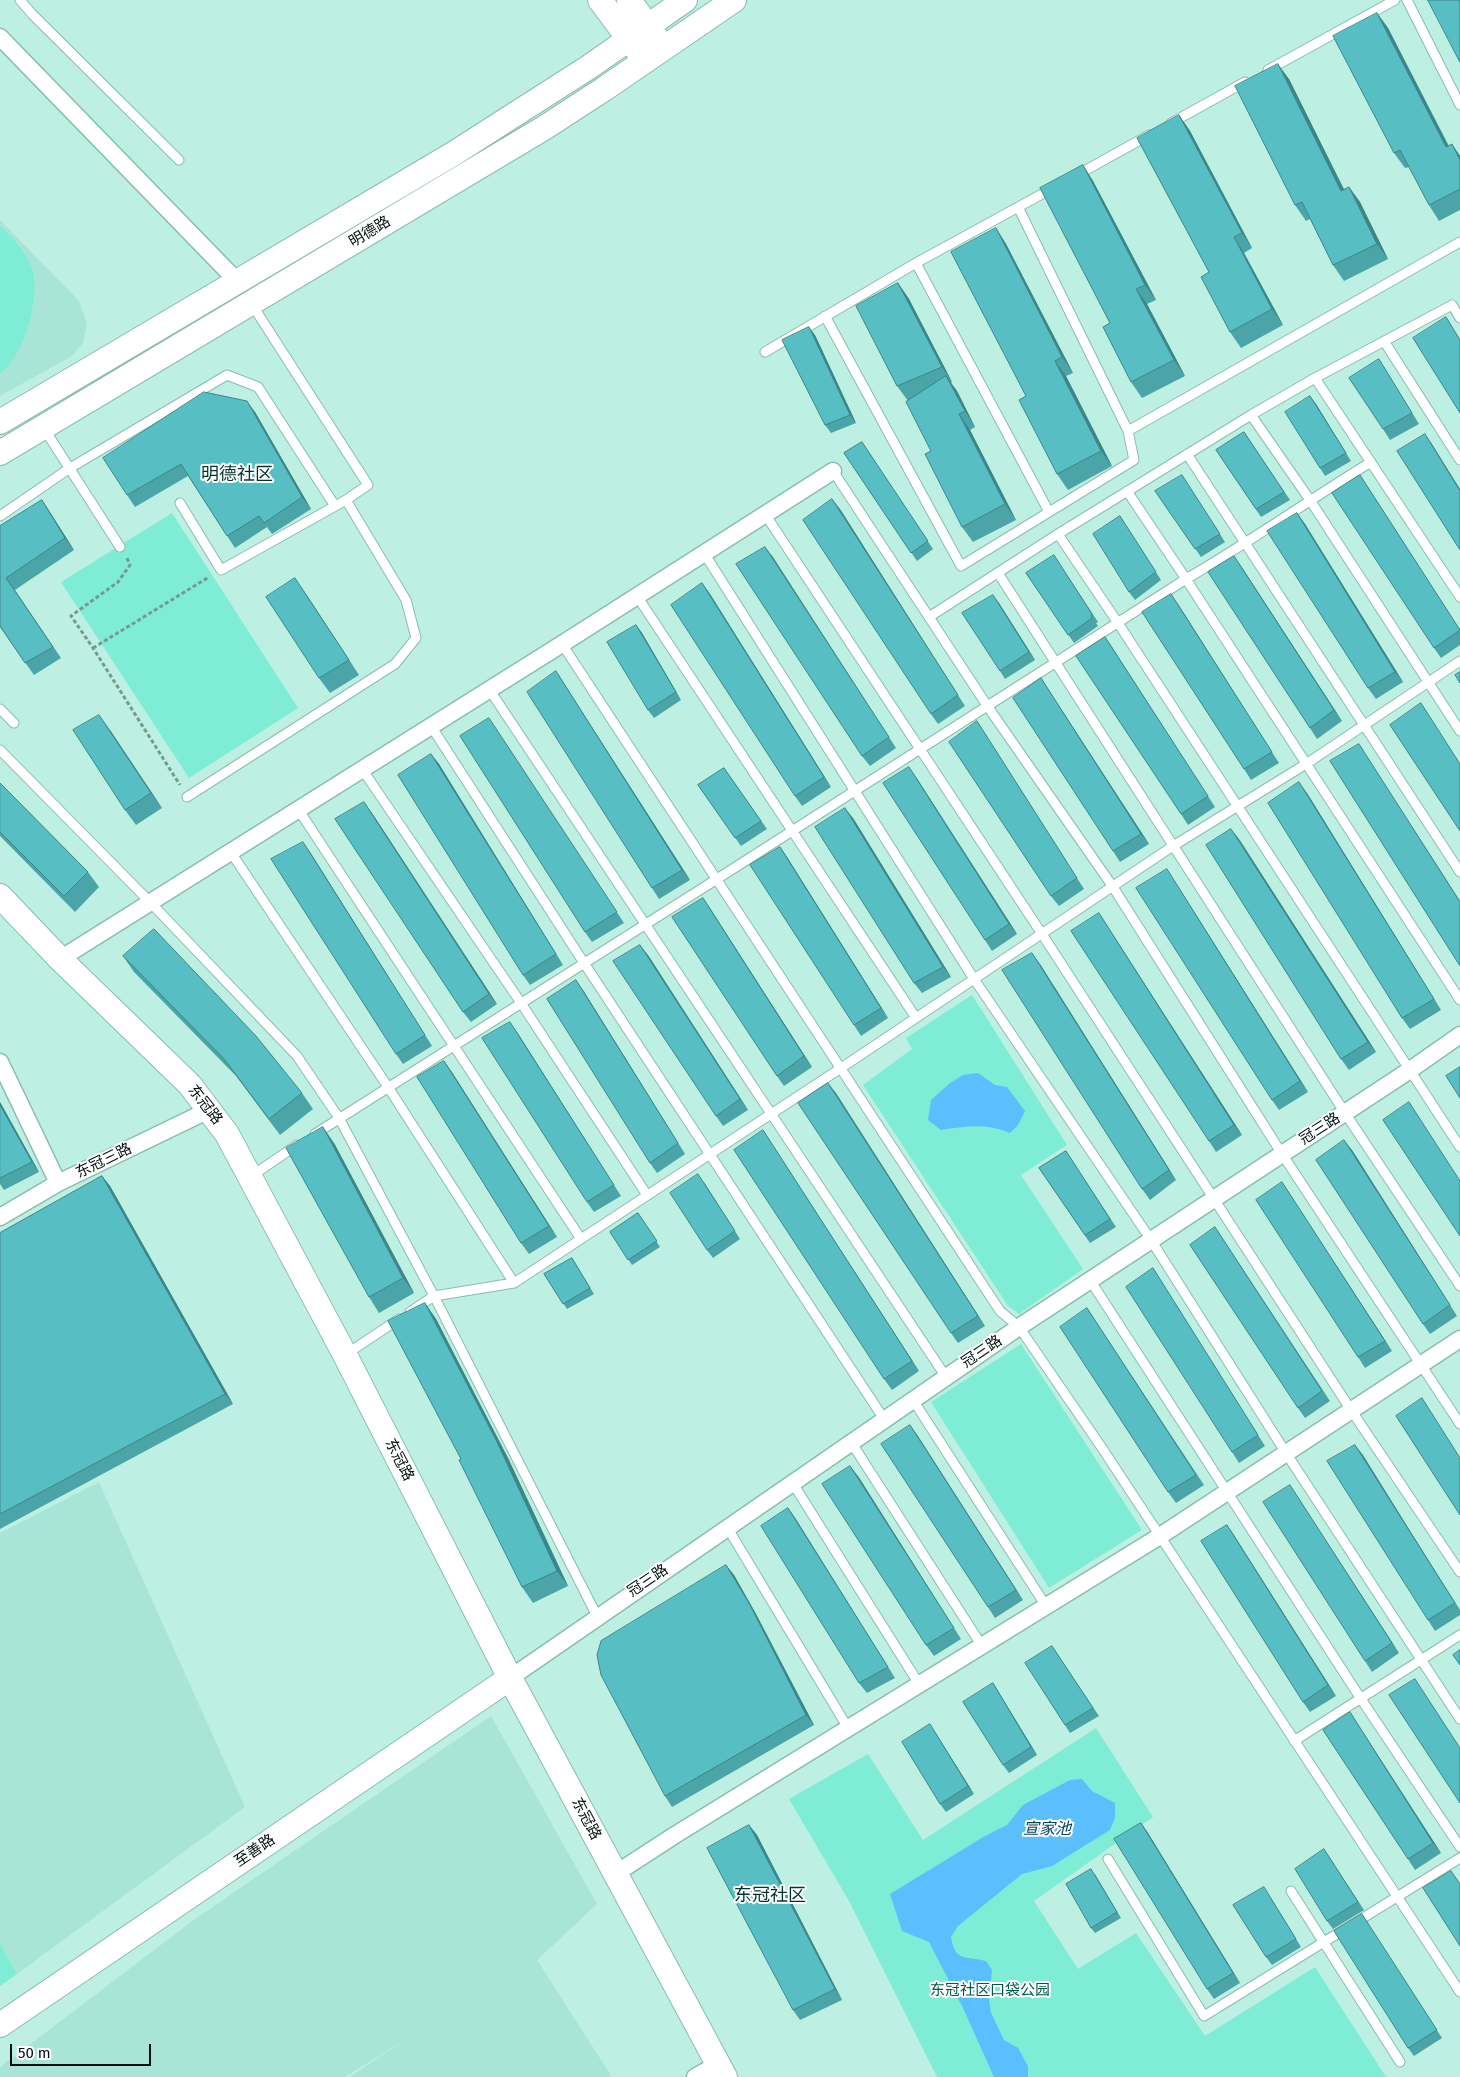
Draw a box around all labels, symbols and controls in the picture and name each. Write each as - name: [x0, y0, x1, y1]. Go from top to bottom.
- street label: 明德路: [346, 213, 394, 251]
- district label: 明德社区: [201, 464, 273, 486]
- street label: 东冠路: [184, 1082, 226, 1128]
- street label: 冠三路: [1296, 1109, 1344, 1149]
- street label: 东冠三路: [73, 1140, 135, 1182]
- street label: 冠三路: [958, 1332, 1006, 1372]
- street label: 东冠路: [381, 1436, 417, 1484]
- street label: 冠三路: [624, 1561, 672, 1601]
- street label: 东冠路: [567, 1795, 605, 1843]
- water label: 宣家池: [1023, 1820, 1071, 1840]
- street label: 至善路: [231, 1831, 279, 1871]
- district label: 东冠社区: [734, 1885, 806, 1907]
- park label: 东冠社区口袋公园: [930, 1982, 1050, 2000]
- scale bar: [12, 2034, 154, 2066]
- text: 50 m: [18, 2044, 51, 2062]

